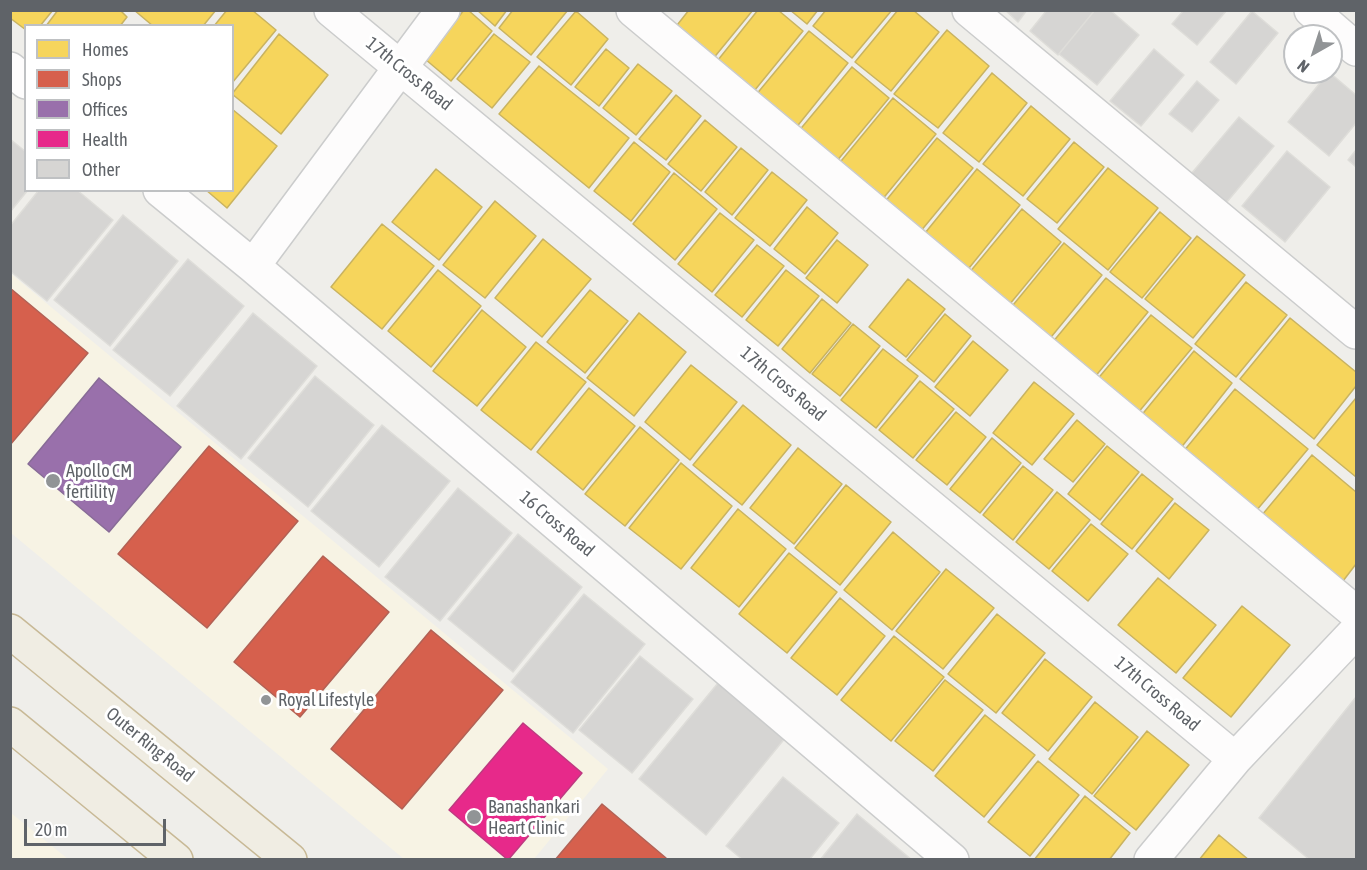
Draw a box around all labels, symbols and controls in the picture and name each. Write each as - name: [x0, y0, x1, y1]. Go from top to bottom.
- legend: [24, 24, 234, 192]
- north arrow: [1283, 24, 1343, 84]
- street label: 17th Cross Road: [362, 33, 456, 115]
- text: Homes: [82, 39, 128, 60]
- text: N: [1294, 56, 1312, 76]
- text: Shops: [82, 69, 122, 90]
- text: Offices: [82, 99, 128, 120]
- text: Health: [82, 129, 128, 150]
- text: Other: [82, 159, 120, 180]
- street label: 17th Cross Road: [736, 342, 830, 426]
- place label: Apollo CM fertility: [66, 460, 132, 502]
- marker: Apollo CM fertility: [44, 472, 62, 490]
- street label: 16 Cross Road: [515, 487, 599, 561]
- street label: 17th Cross Road: [1110, 652, 1204, 736]
- place label: Royal Lifestyle: [278, 689, 374, 711]
- marker: Royal Lifestyle: [259, 693, 273, 707]
- street label: Outer Ring Road: [102, 703, 198, 787]
- place label: Banashankari Heart Clinic: [488, 796, 580, 838]
- scale bar: [27, 807, 170, 845]
- marker: Banashankari Heart Clinic: [465, 808, 483, 826]
- text: 20 m: [35, 819, 67, 840]

